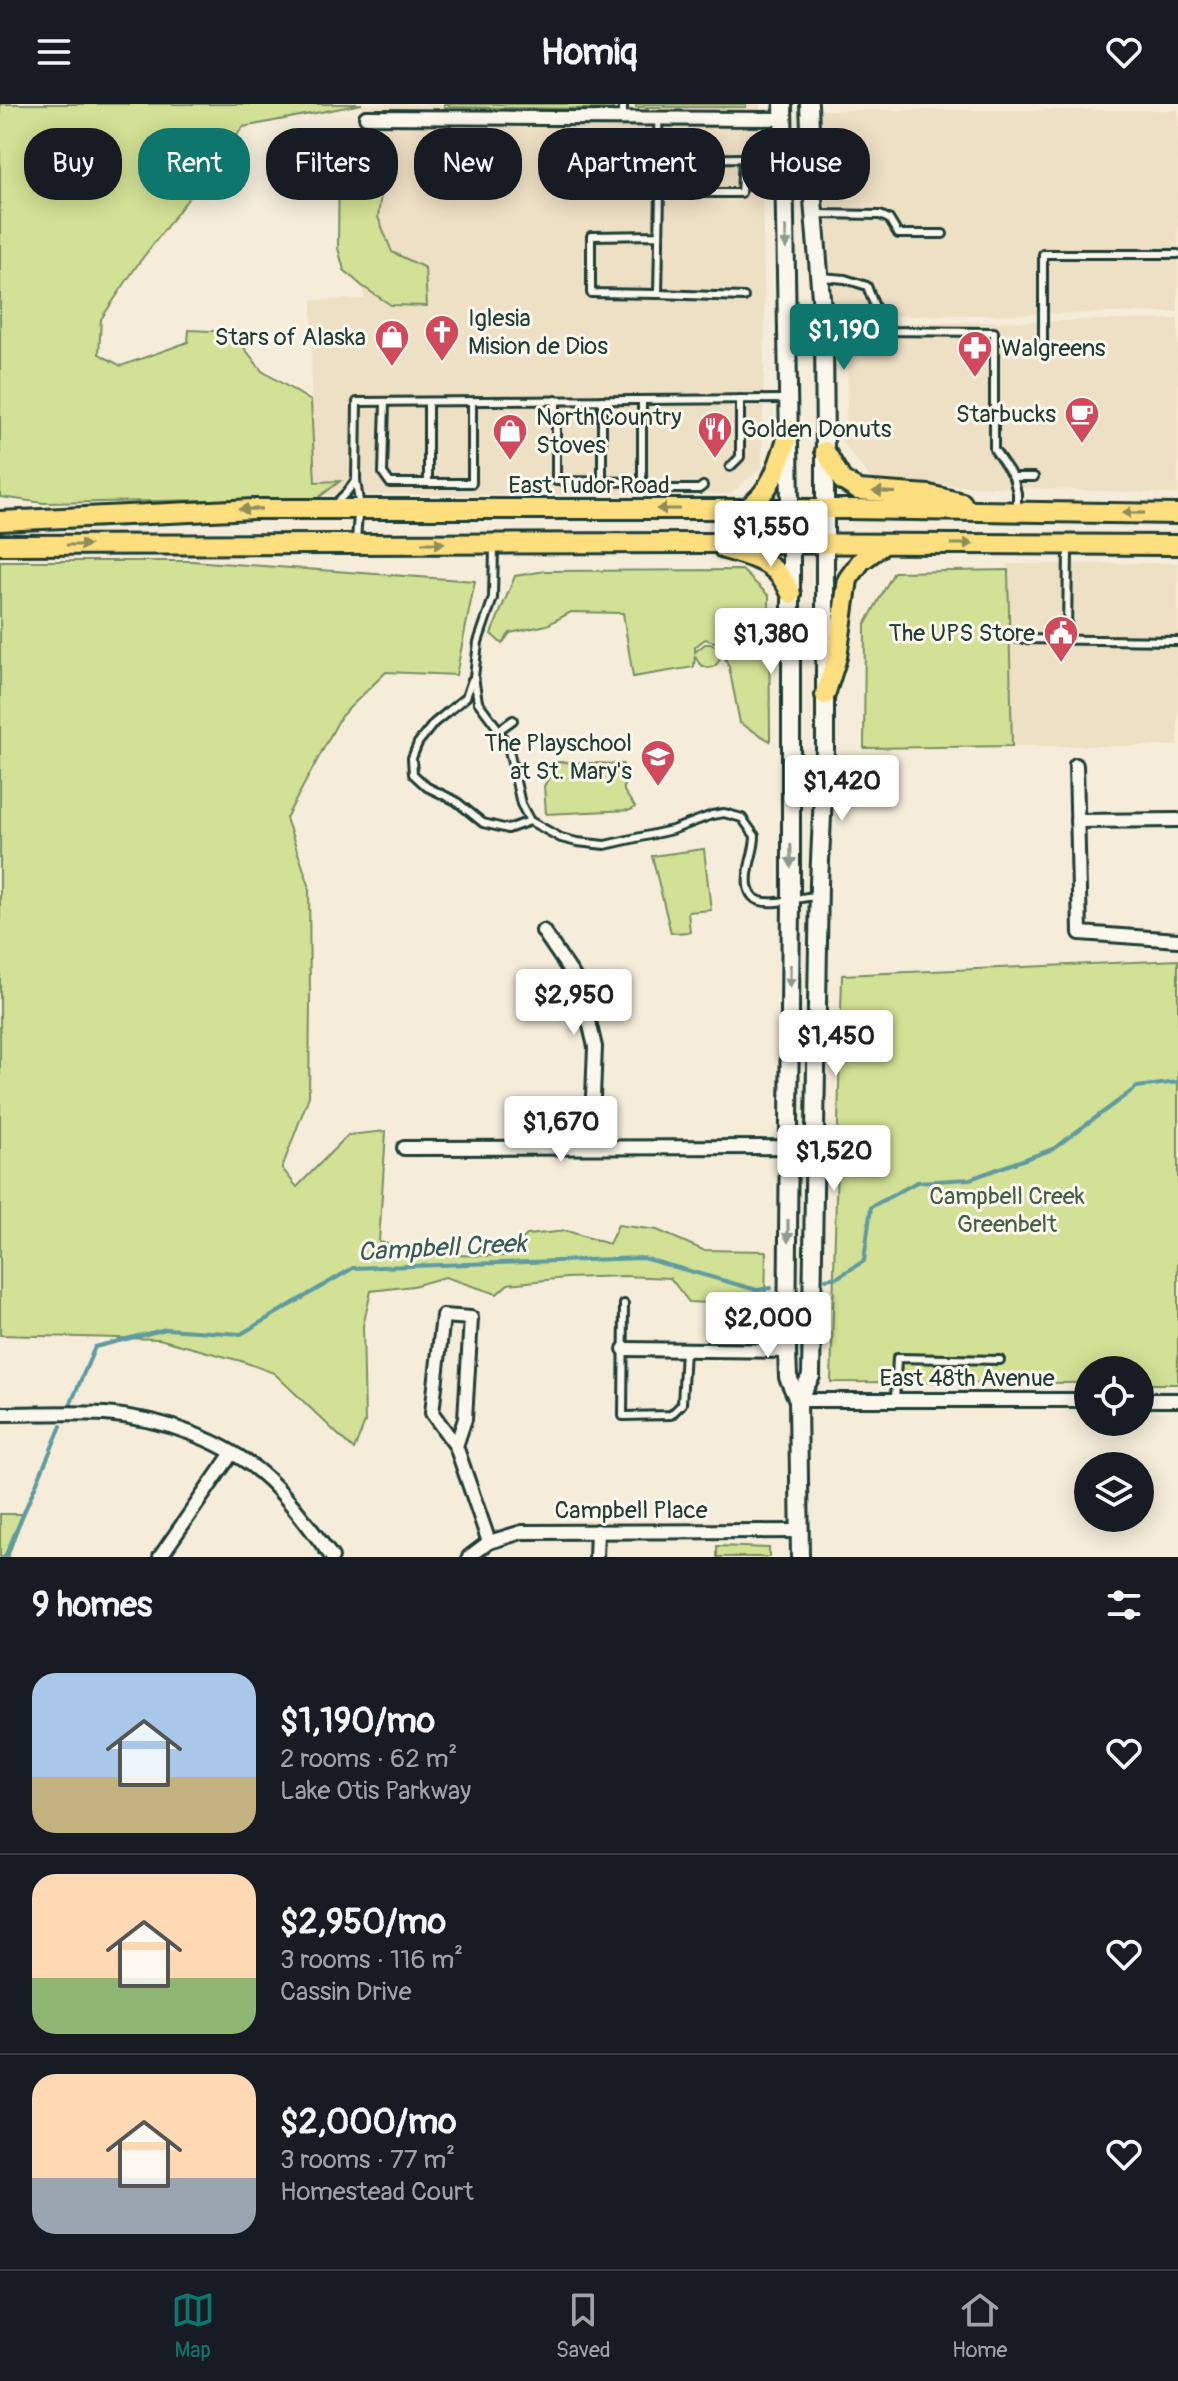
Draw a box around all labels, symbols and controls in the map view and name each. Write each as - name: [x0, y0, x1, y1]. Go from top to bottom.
- icon: menu: [32, 30, 76, 74]
- text: Homiq: [541, 30, 637, 75]
- icon: heart: [1102, 30, 1146, 74]
- chip: Buy: [24, 128, 122, 200]
- chip: Rent: [138, 128, 250, 200]
- chip: Filters: [266, 128, 398, 200]
- chip: New: [414, 128, 522, 200]
- chip: Apartment: [538, 128, 725, 200]
- chip: House: [741, 128, 870, 200]
- one-way arrow: [780, 226, 792, 251]
- place label: Iglesia Mision de Dios: [468, 304, 608, 361]
- pin: $1,190: [779, 304, 909, 372]
- church icon: Iglesia Mision de Dios: [423, 313, 461, 363]
- text: $1,190: [808, 314, 880, 346]
- shop icon: Stars of Alaska: [373, 318, 411, 368]
- place label: Stars of Alaska: [214, 323, 366, 352]
- pharmacy icon: Walgreens: [956, 329, 994, 379]
- place label: Walgreens: [1001, 334, 1106, 363]
- cafe icon: Starbucks: [1063, 395, 1101, 445]
- place label: Starbucks: [956, 400, 1056, 429]
- place label: North Country Stoves: [536, 403, 681, 460]
- restaurant icon: Golden Donuts: [696, 410, 734, 460]
- shop icon: North Country Stoves: [491, 412, 529, 462]
- place label: Golden Donuts: [741, 415, 892, 444]
- street label: East Tudor Road: [508, 471, 670, 500]
- one-way arrow: [871, 486, 896, 499]
- pin: $1,550: [706, 501, 836, 569]
- one-way arrow: [237, 503, 262, 516]
- one-way arrow: [655, 503, 680, 515]
- one-way arrow: [1120, 507, 1145, 519]
- text: $1,550: [733, 511, 809, 543]
- one-way arrow: [421, 537, 446, 549]
- one-way arrow: [950, 538, 975, 550]
- one-way arrow: [66, 539, 91, 551]
- pin: $1,380: [706, 608, 836, 676]
- public building icon: The UPS Store: [1042, 614, 1080, 664]
- text: $1,380: [733, 618, 809, 650]
- place label: The UPS Store: [889, 619, 1035, 648]
- place label: The Playschool at St. Mary's: [484, 729, 632, 786]
- school or university icon: The Playschool at St. Mary's: [639, 738, 677, 788]
- pin: $1,420: [777, 755, 907, 823]
- text: $1,420: [803, 765, 881, 797]
- one-way arrow: [785, 844, 797, 869]
- one-way arrow: [784, 964, 796, 989]
- pin: $2,950: [509, 969, 639, 1037]
- text: $2,950: [534, 979, 614, 1011]
- pin: $1,450: [771, 1010, 901, 1078]
- text: $1,450: [797, 1020, 875, 1052]
- pin: $1,670: [496, 1096, 626, 1164]
- text: $1,670: [522, 1106, 600, 1138]
- pin: $1,520: [769, 1125, 899, 1193]
- text: $1,520: [795, 1135, 873, 1167]
- park label: Campbell Creek Greenbelt: [929, 1182, 1085, 1239]
- one-way arrow: [782, 1219, 794, 1244]
- water label: Campbell Creek: [357, 1228, 529, 1268]
- pin: $2,000: [703, 1292, 833, 1360]
- text: $2,000: [724, 1302, 812, 1334]
- map controls: [1074, 1356, 1154, 1532]
- button: locate: [1074, 1356, 1154, 1436]
- street label: East 48th Avenue: [879, 1364, 1055, 1393]
- button: layers: [1074, 1452, 1154, 1532]
- street label: Campbell Place: [555, 1496, 708, 1525]
- icon: filters: [1102, 1583, 1146, 1627]
- text: 9 homes: [32, 1584, 152, 1627]
- text: $1,190/mo: [280, 1700, 435, 1743]
- icon: home: [96, 1705, 192, 1801]
- icon: heart: [1102, 1731, 1146, 1775]
- text: 2 rooms · 62 m²: [280, 1743, 457, 1775]
- text: Lake Otis Parkway: [280, 1775, 471, 1807]
- text: $2,950/mo: [280, 1901, 446, 1944]
- icon: home: [96, 1906, 192, 2002]
- icon: heart: [1102, 1932, 1146, 1976]
- text: 3 rooms · 116 m²: [280, 1944, 463, 1976]
- text: Cassin Drive: [280, 1976, 412, 2008]
- text: $2,000/mo: [280, 2101, 456, 2144]
- icon: home: [96, 2106, 192, 2202]
- icon: heart: [1102, 2132, 1146, 2176]
- text: 3 rooms · 77 m²: [280, 2144, 455, 2176]
- text: Homestead Court: [280, 2176, 474, 2208]
- tab: Map: [171, 2288, 215, 2364]
- tab: Saved: [556, 2288, 611, 2364]
- tab: Home: [952, 2288, 1007, 2364]

